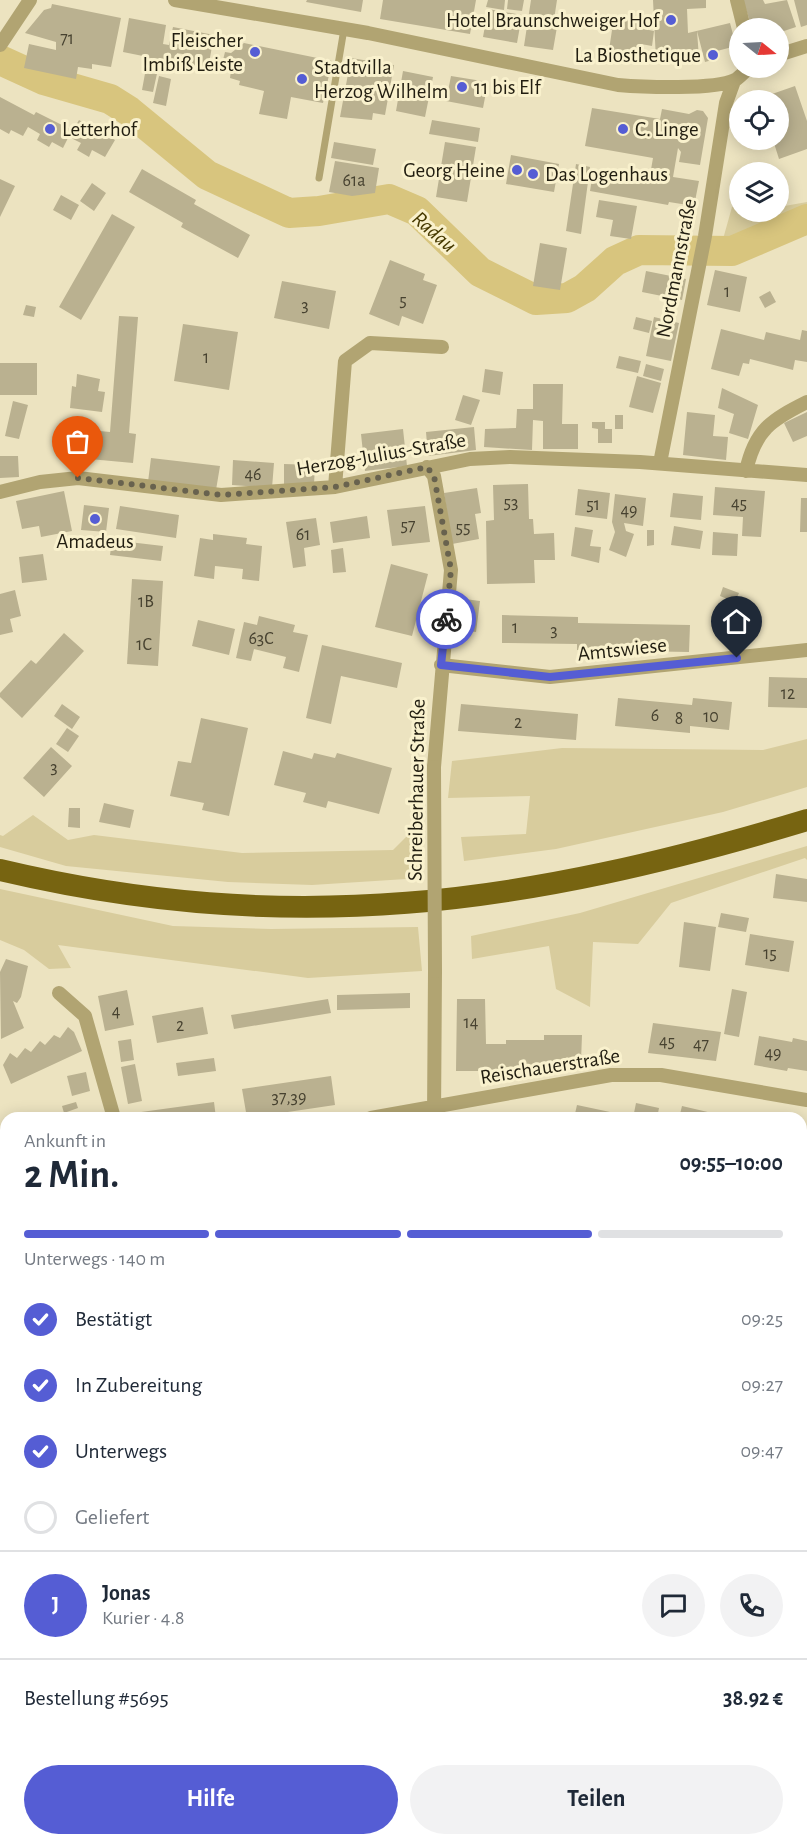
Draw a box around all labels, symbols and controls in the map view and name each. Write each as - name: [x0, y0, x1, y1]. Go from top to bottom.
- place label: Hotel Braunschweiger Hof: [446, 10, 661, 31]
- marker: Hotel Braunschweiger Hof: [664, 13, 678, 27]
- north arrow: [729, 18, 789, 78]
- map controls: [729, 18, 789, 222]
- house number: 71: [60, 30, 74, 48]
- place label: Fleischer Imbiß Leiste: [143, 30, 243, 75]
- marker: Fleischer Imbiß Leiste: [248, 45, 262, 59]
- place label: La Biosthetique: [574, 45, 701, 66]
- marker: La Biosthetique: [706, 48, 720, 62]
- place label: Stadtvilla Herzog Wilhelm: [314, 57, 448, 102]
- marker: Stadtvilla Herzog Wilhelm: [295, 72, 309, 86]
- place label: 11 bis Elf: [474, 77, 542, 98]
- marker: 11 bis Elf: [455, 80, 469, 94]
- button: locate: [729, 90, 789, 150]
- place label: Letterhof: [62, 119, 139, 140]
- place label: C. Linge: [635, 119, 699, 140]
- marker: Letterhof: [43, 122, 57, 136]
- marker: C. Linge: [616, 122, 630, 136]
- place label: Georg Heine: [403, 160, 505, 181]
- button: layers: [729, 162, 789, 222]
- marker: Georg Heine: [510, 163, 524, 177]
- place label: Das Logenhaus: [545, 164, 668, 185]
- marker: Das Logenhaus: [526, 167, 540, 181]
- house number: 61a: [343, 172, 365, 190]
- street label: Nordmannstraße: [653, 197, 700, 340]
- water label: Radau: [408, 207, 461, 257]
- house number: 1: [724, 283, 730, 301]
- house number: 5: [399, 292, 407, 310]
- house number: 3: [301, 297, 309, 315]
- house number: 1: [203, 349, 209, 367]
- pin: [52, 416, 103, 478]
- icon: bag: [61, 425, 94, 458]
- street label: Herzog-Julius-Straße: [295, 429, 467, 480]
- house number: 46: [244, 466, 262, 484]
- house number: 53: [504, 494, 518, 512]
- house number: 45: [731, 495, 747, 513]
- house number: 51: [586, 496, 600, 514]
- house number: 49: [620, 502, 638, 520]
- marker: Amadeus: [88, 512, 102, 526]
- house number: 57: [400, 517, 416, 535]
- house number: 55: [455, 519, 471, 537]
- house number: 61: [296, 526, 310, 544]
- place label: Amadeus: [56, 531, 134, 552]
- courier: [416, 589, 476, 649]
- house number: 1B: [138, 593, 154, 611]
- pin: [711, 596, 762, 658]
- icon: bike: [430, 603, 463, 636]
- icon: home: [720, 605, 753, 638]
- house number: 1: [512, 619, 518, 637]
- house number: 3: [550, 622, 558, 640]
- house number: 63C: [248, 630, 274, 648]
- street label: Amtswiese: [576, 634, 668, 665]
- house number: 1C: [136, 636, 152, 654]
- house number: 12: [781, 685, 795, 703]
- street label: Schreiberhauer Straße: [404, 699, 429, 881]
- house number: 6: [651, 707, 659, 725]
- house number: 10: [703, 708, 719, 726]
- house number: 8: [675, 710, 683, 728]
- house number: 2: [514, 714, 522, 732]
- house number: 3: [50, 759, 58, 777]
- house number: 15: [763, 945, 777, 963]
- house number: 4: [112, 1003, 121, 1021]
- house number: 14: [464, 1014, 479, 1032]
- house number: 2: [176, 1017, 184, 1035]
- house number: 45: [659, 1033, 675, 1051]
- house number: 47: [693, 1036, 709, 1054]
- street label: Reischauerstraße: [479, 1045, 622, 1088]
- house number: 49: [764, 1045, 782, 1063]
- house number: 37,39: [272, 1089, 306, 1107]
- text: Ankunft in: [24, 1131, 106, 1151]
- text: 09:55–10:00: [679, 1152, 783, 1174]
- text: 2 Min.: [24, 1156, 119, 1195]
- text: Unterwegs · 140 m: [24, 1249, 165, 1269]
- icon: check: [24, 1303, 57, 1336]
- text: Bestätigt: [75, 1308, 152, 1330]
- text: 09:25: [741, 1309, 783, 1329]
- icon: check: [24, 1369, 57, 1402]
- text: In Zubereitung: [75, 1374, 202, 1396]
- text: 09:27: [741, 1375, 783, 1395]
- icon: check: [24, 1435, 57, 1468]
- text: Unterwegs: [75, 1440, 167, 1462]
- text: 09:47: [741, 1441, 783, 1461]
- text: Geliefert: [75, 1506, 149, 1528]
- button: chat: [642, 1574, 705, 1637]
- button: phone: [720, 1574, 783, 1637]
- text: Jonas: [102, 1582, 150, 1604]
- text: J: [52, 1594, 59, 1616]
- text: Kurier · 4.8: [102, 1608, 184, 1628]
- text: Bestellung #5695: [24, 1687, 169, 1709]
- text: 38.92 €: [723, 1687, 783, 1709]
- button: Hilfe: [24, 1765, 398, 1834]
- button: Teilen: [410, 1765, 783, 1834]

